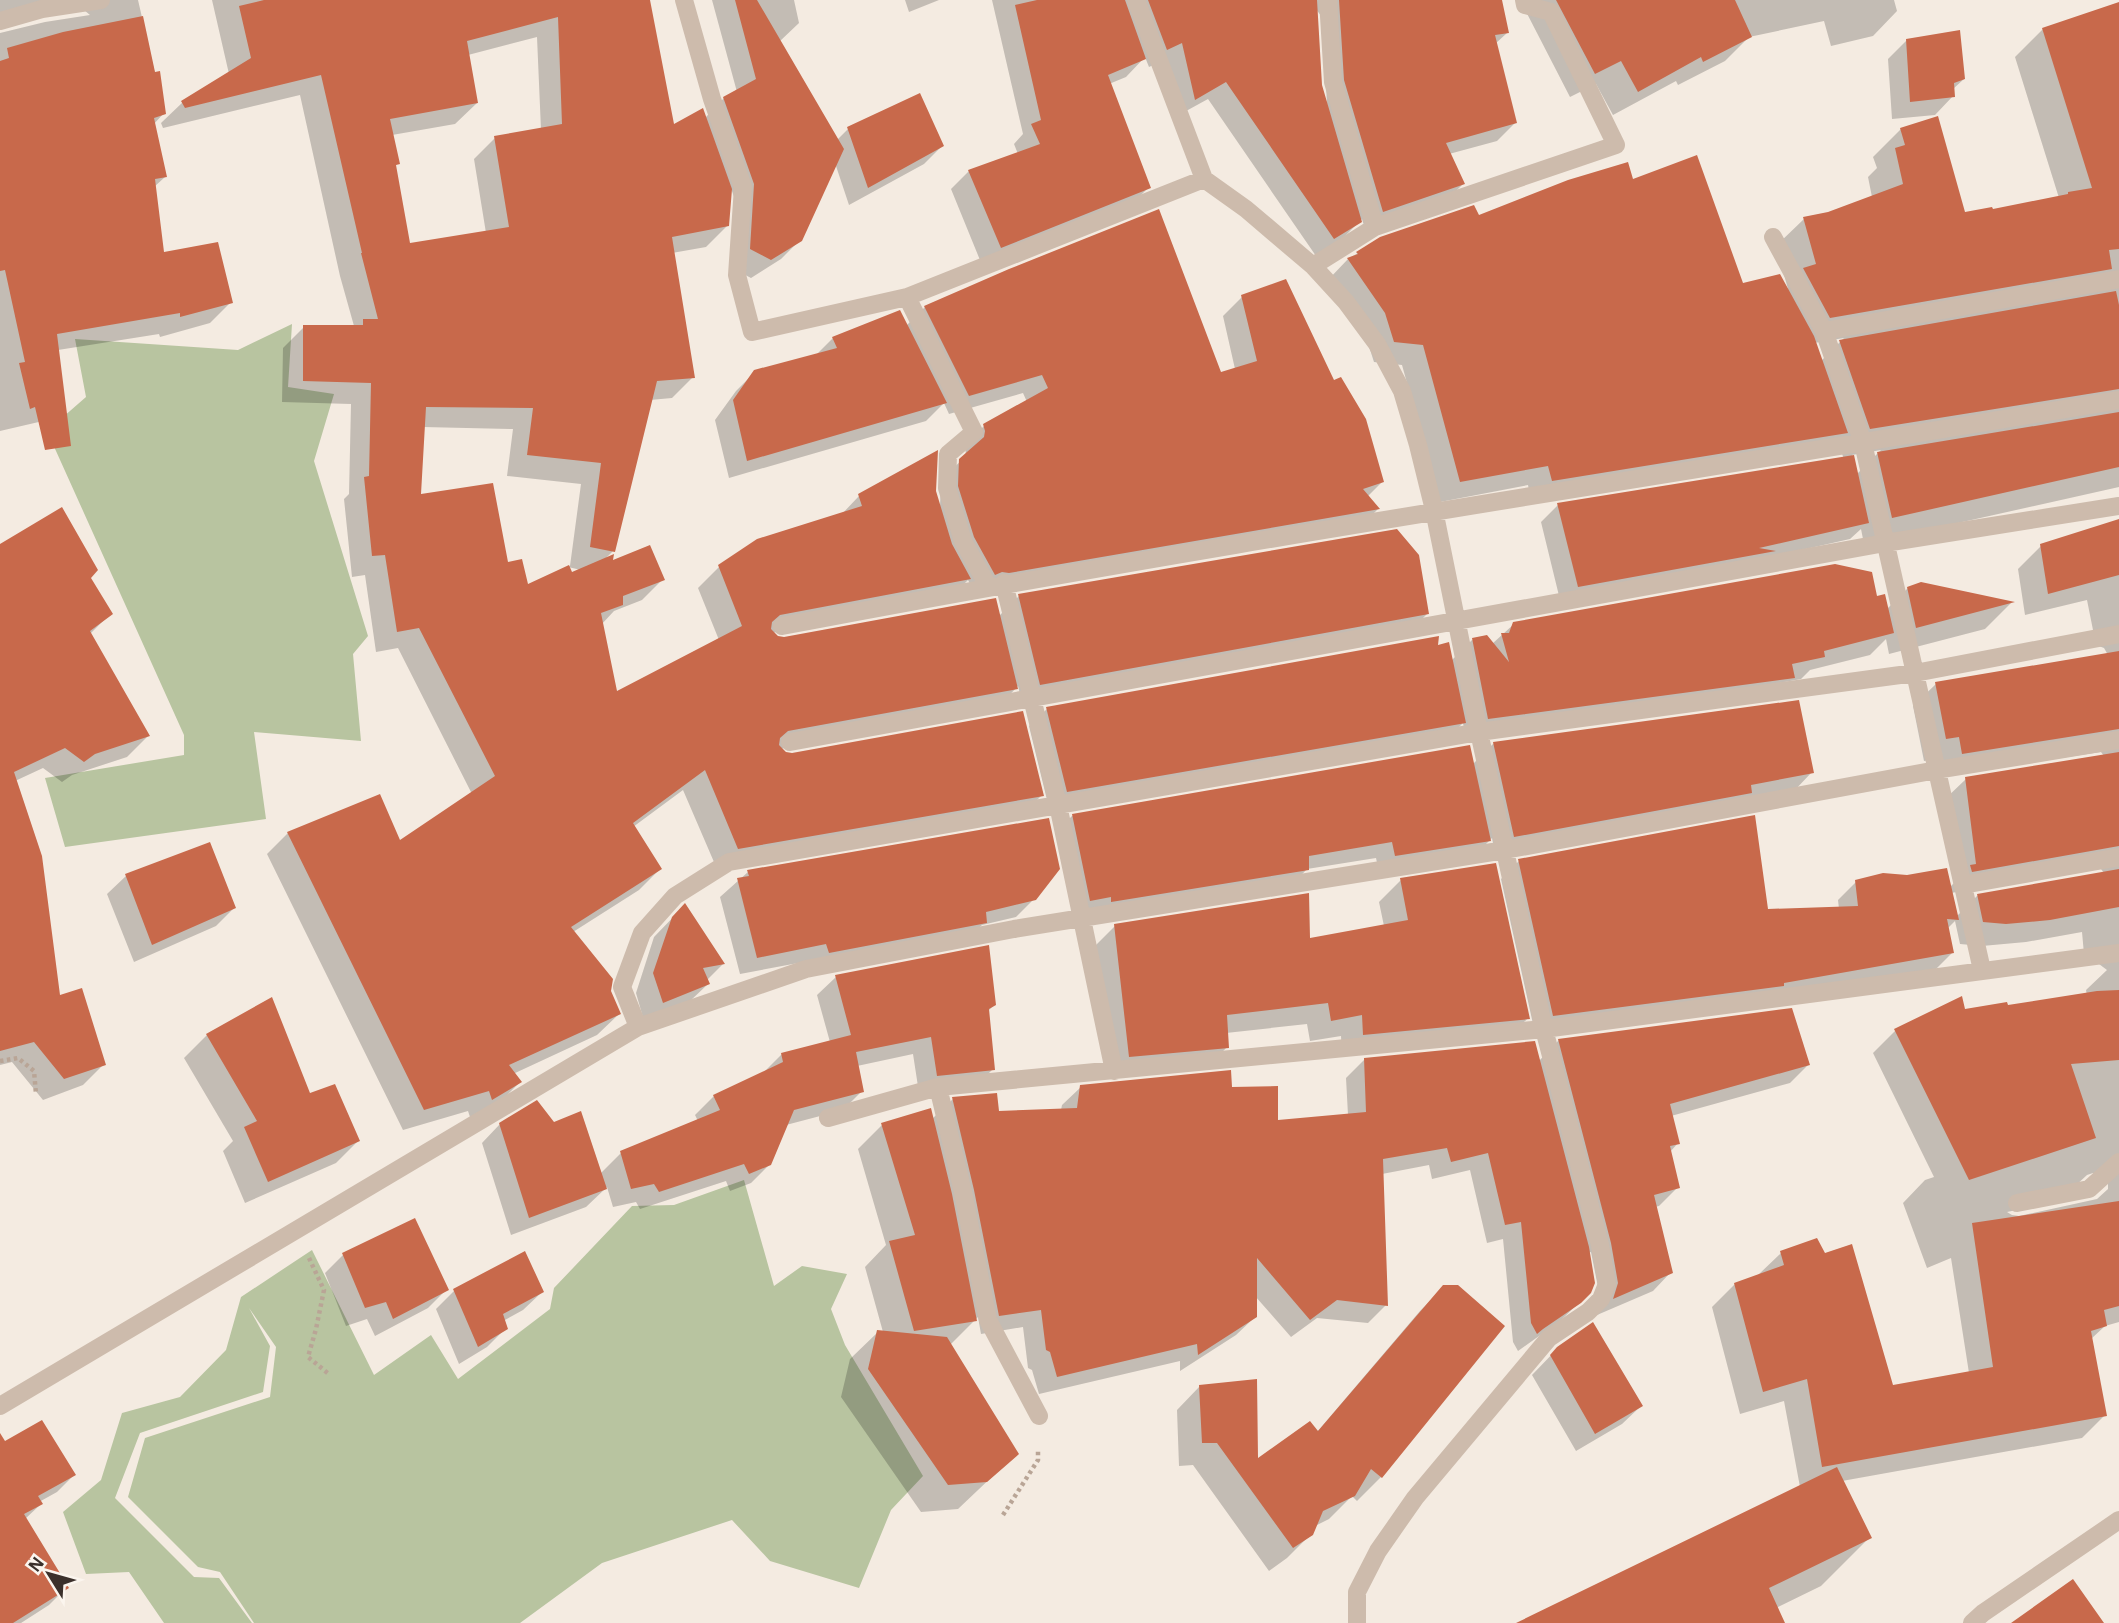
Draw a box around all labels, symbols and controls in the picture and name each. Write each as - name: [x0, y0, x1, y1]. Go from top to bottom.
- north arrow: [14, 1539, 84, 1609]
- text: N: [25, 1554, 48, 1576]

